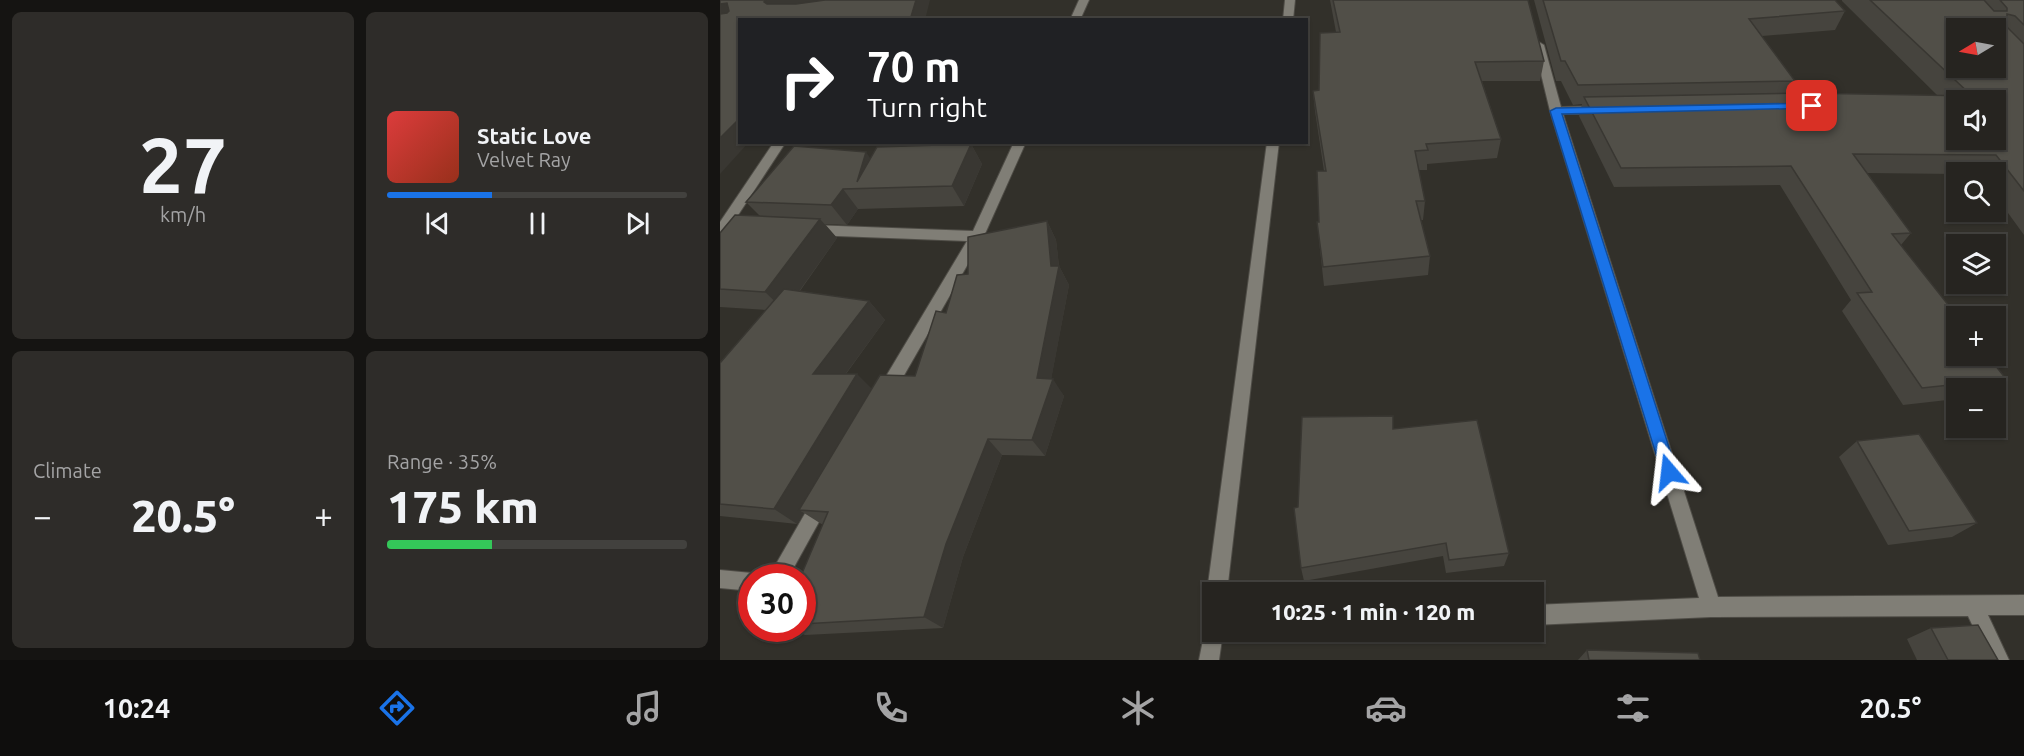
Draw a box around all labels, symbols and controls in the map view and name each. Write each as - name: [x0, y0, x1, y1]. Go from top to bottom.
- north arrow: [1946, 18, 2006, 78]
- map controls: [1946, 18, 2006, 438]
- icon: right: [768, 42, 846, 120]
- text: 70 m: [867, 43, 961, 90]
- pin: [1786, 80, 1837, 131]
- icon: arrive: [1795, 89, 1828, 122]
- button: sound: [1946, 90, 2006, 150]
- text: Turn right: [867, 92, 987, 122]
- text: 27: [139, 120, 227, 208]
- text: Static Love: [477, 123, 592, 148]
- text: Velvet Ray: [477, 148, 571, 171]
- button: search: [1946, 162, 2006, 222]
- text: km/h: [160, 203, 206, 226]
- icon: previous: [421, 207, 454, 240]
- icon: pause: [521, 207, 554, 240]
- icon: next: [621, 207, 654, 240]
- button: layers: [1946, 234, 2006, 294]
- button: +: [1946, 306, 2006, 366]
- button: −: [1946, 378, 2006, 438]
- position arrow: [1637, 440, 1701, 504]
- text: Range · 35%: [387, 450, 497, 473]
- text: Climate: [33, 459, 102, 482]
- text: 175 km: [387, 481, 539, 532]
- text: 20.5°: [131, 490, 235, 541]
- text: −: [33, 497, 52, 534]
- text: +: [314, 497, 333, 534]
- speed limit sign: 30: [738, 564, 816, 642]
- text: 10:25 · 1 min · 120 m: [1271, 599, 1475, 624]
- icon: directions: [376, 687, 418, 729]
- icon: music: [623, 687, 665, 729]
- icon: phone: [870, 687, 912, 729]
- icon: climate: [1117, 687, 1159, 729]
- icon: car: [1365, 687, 1407, 729]
- icon: filters: [1612, 687, 1654, 729]
- text: 10:24: [103, 693, 170, 723]
- text: 20.5°: [1859, 693, 1921, 723]

